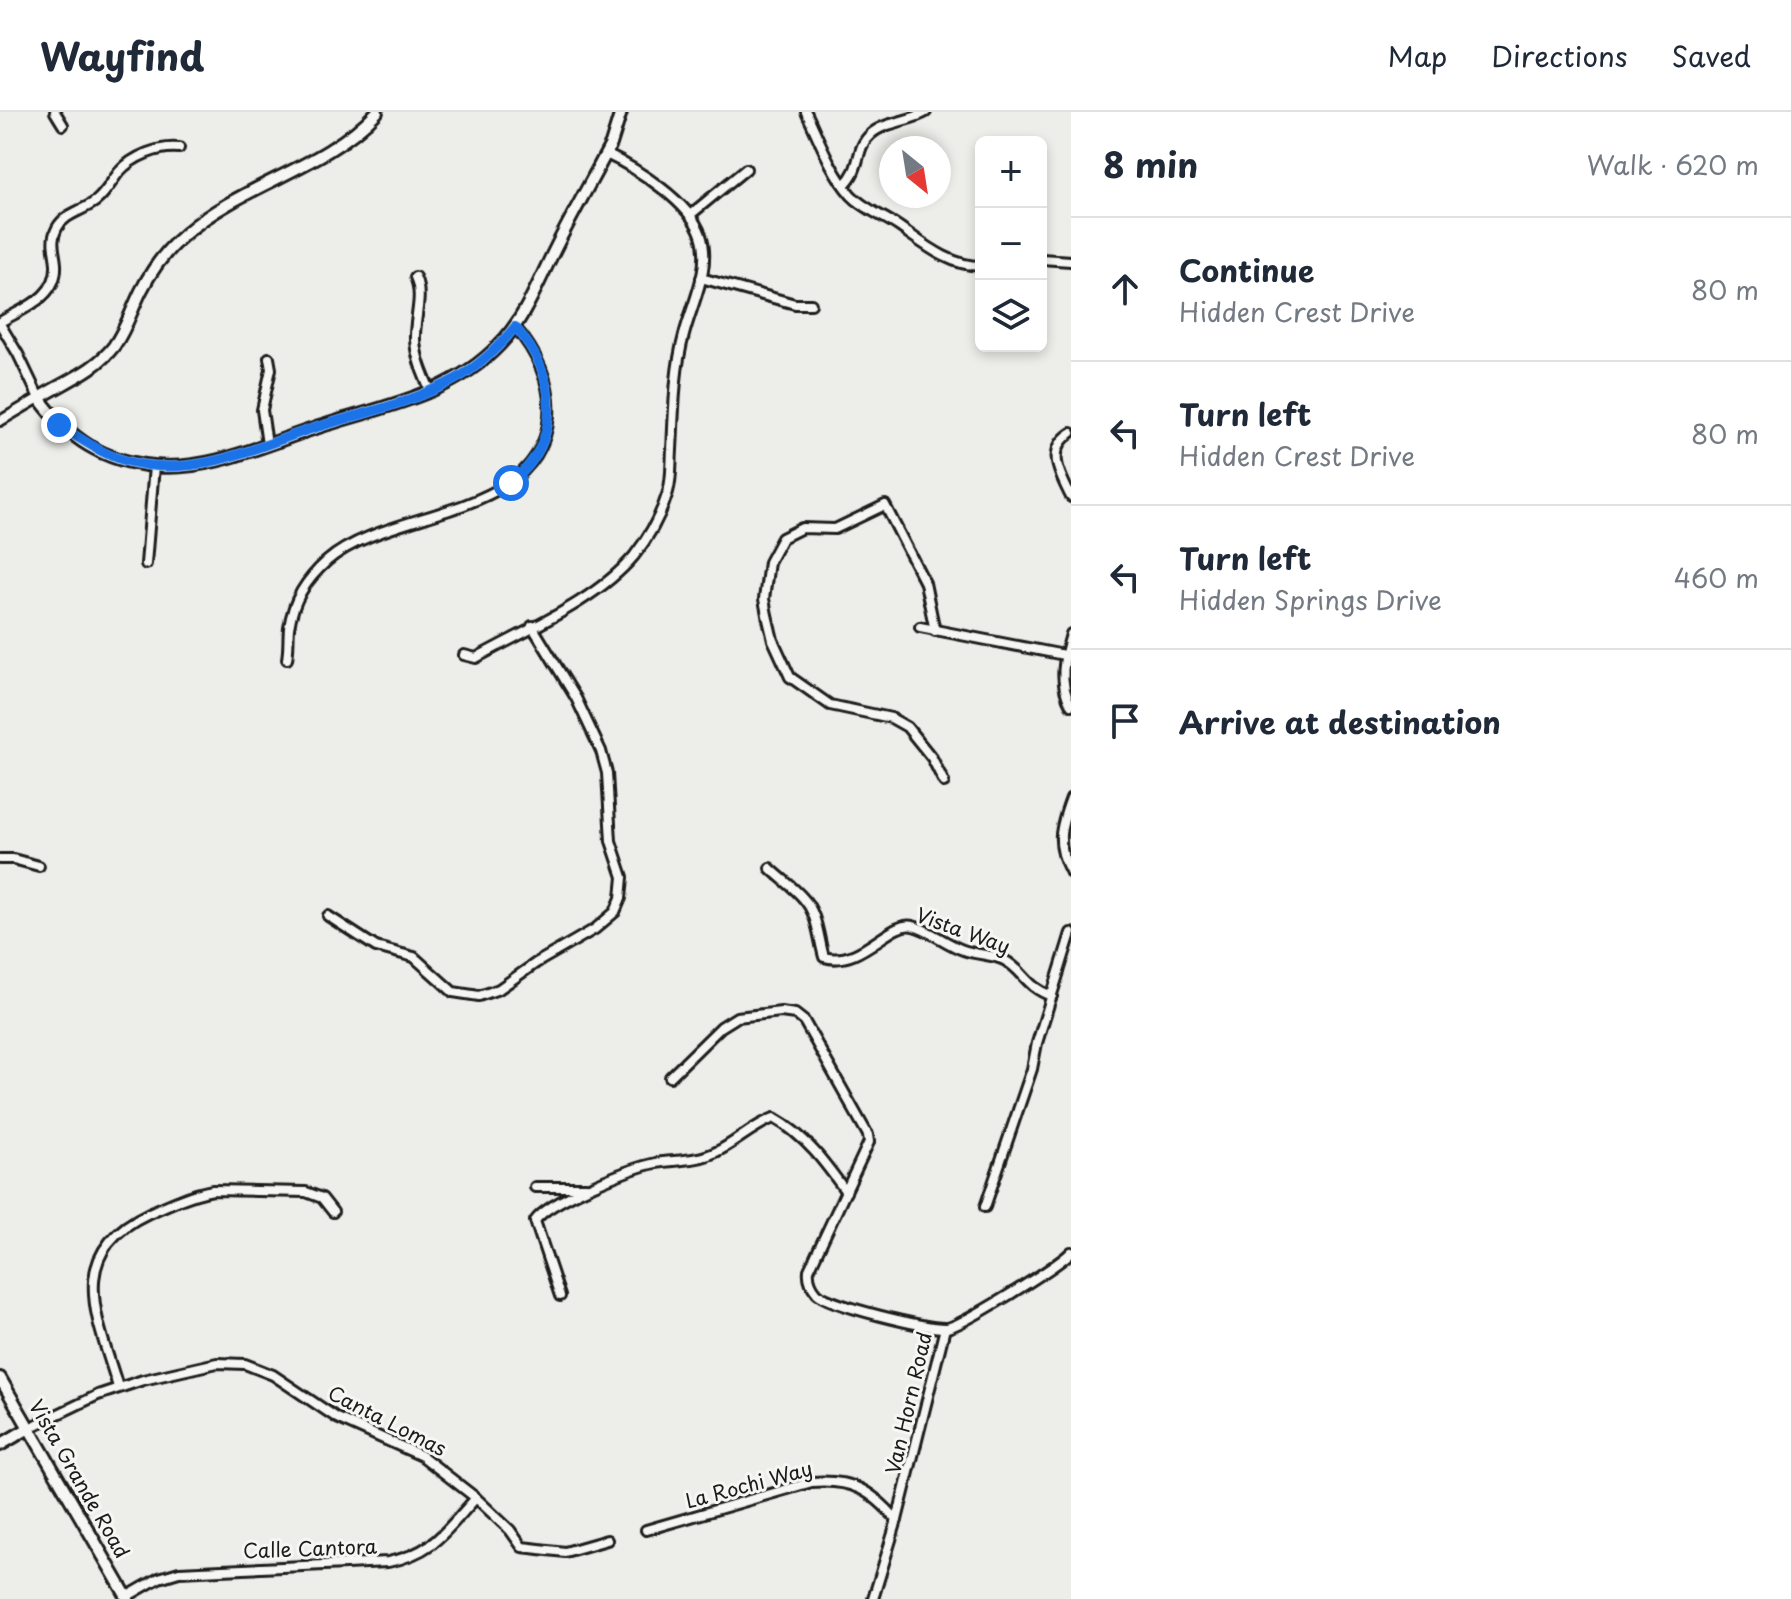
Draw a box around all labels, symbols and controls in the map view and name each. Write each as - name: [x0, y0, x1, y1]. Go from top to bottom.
- text: Wayfind: [40, 27, 204, 84]
- text: Map: [1388, 34, 1447, 77]
- text: Directions: [1491, 34, 1628, 77]
- text: Saved: [1672, 34, 1751, 77]
- north arrow: [879, 136, 951, 208]
- map controls: [975, 136, 1047, 352]
- button: +: [975, 136, 1047, 208]
- text: 8 min: [1103, 138, 1198, 190]
- text: Walk · 620 m: [1587, 145, 1759, 184]
- button: −: [975, 208, 1047, 280]
- text: Continue: [1179, 247, 1314, 292]
- icon: ahead: [1103, 267, 1147, 311]
- text: 80 m: [1691, 270, 1759, 309]
- button: layers: [975, 280, 1047, 352]
- text: Hidden Crest Drive: [1179, 292, 1415, 331]
- text: Turn left: [1179, 391, 1311, 436]
- route end: [41, 407, 77, 443]
- icon: left: [1103, 411, 1147, 455]
- text: 80 m: [1691, 414, 1759, 453]
- text: Hidden Crest Drive: [1179, 436, 1415, 475]
- route start: [493, 465, 529, 501]
- text: Turn left: [1179, 535, 1311, 580]
- icon: left: [1103, 555, 1147, 599]
- text: 460 m: [1674, 558, 1759, 597]
- text: Hidden Springs Drive: [1179, 580, 1442, 619]
- icon: arrive: [1103, 699, 1147, 743]
- text: Arrive at destination: [1179, 699, 1501, 744]
- street label: Vista Way: [912, 899, 1015, 961]
- street label: Van Horn Road: [877, 1329, 939, 1477]
- street label: Canta Lomas: [323, 1377, 452, 1463]
- street label: Vista Grande Road: [22, 1393, 138, 1564]
- street label: La Rochi Way: [682, 1453, 816, 1515]
- street label: Calle Cantora: [242, 1531, 378, 1565]

